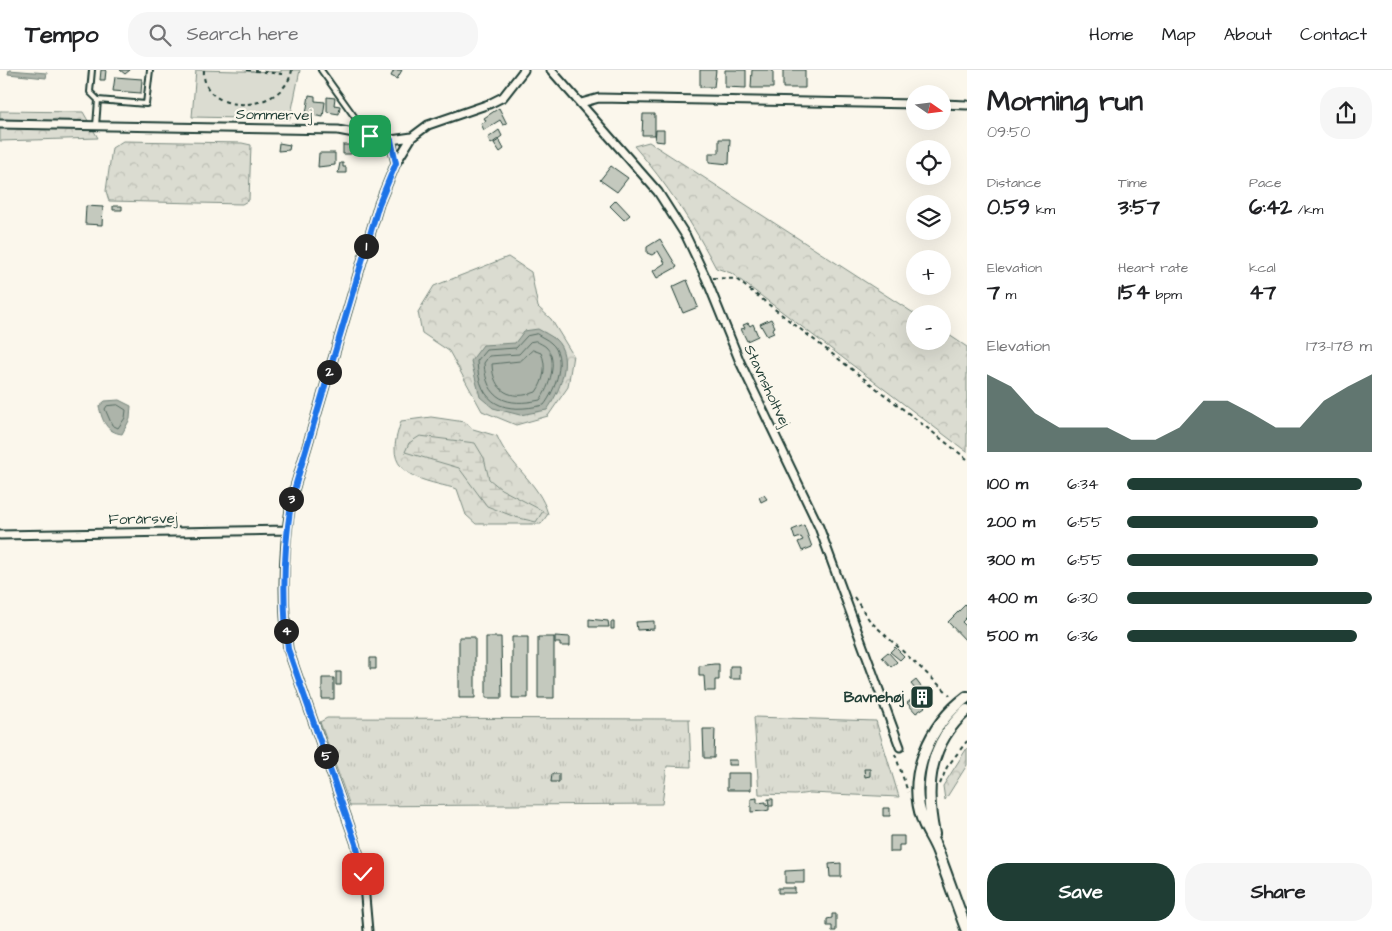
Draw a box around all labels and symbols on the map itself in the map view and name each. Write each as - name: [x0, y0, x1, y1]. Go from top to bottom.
- north arrow: [906, 85, 951, 130]
- street label: Sommervej: [236, 104, 313, 126]
- pin: [349, 115, 391, 157]
- pin: 1: [354, 234, 378, 258]
- street label: Stavnsholtvej: [739, 341, 795, 431]
- pin: 2: [316, 360, 342, 384]
- pin: 3: [278, 486, 304, 512]
- street label: Forårsvej: [108, 508, 178, 530]
- pin: 4: [274, 618, 298, 644]
- building icon: Bavnehøj: [909, 684, 935, 710]
- place label: Bavnehøj: [844, 687, 904, 708]
- pin: 5: [314, 744, 338, 768]
- pin: [342, 853, 384, 895]

